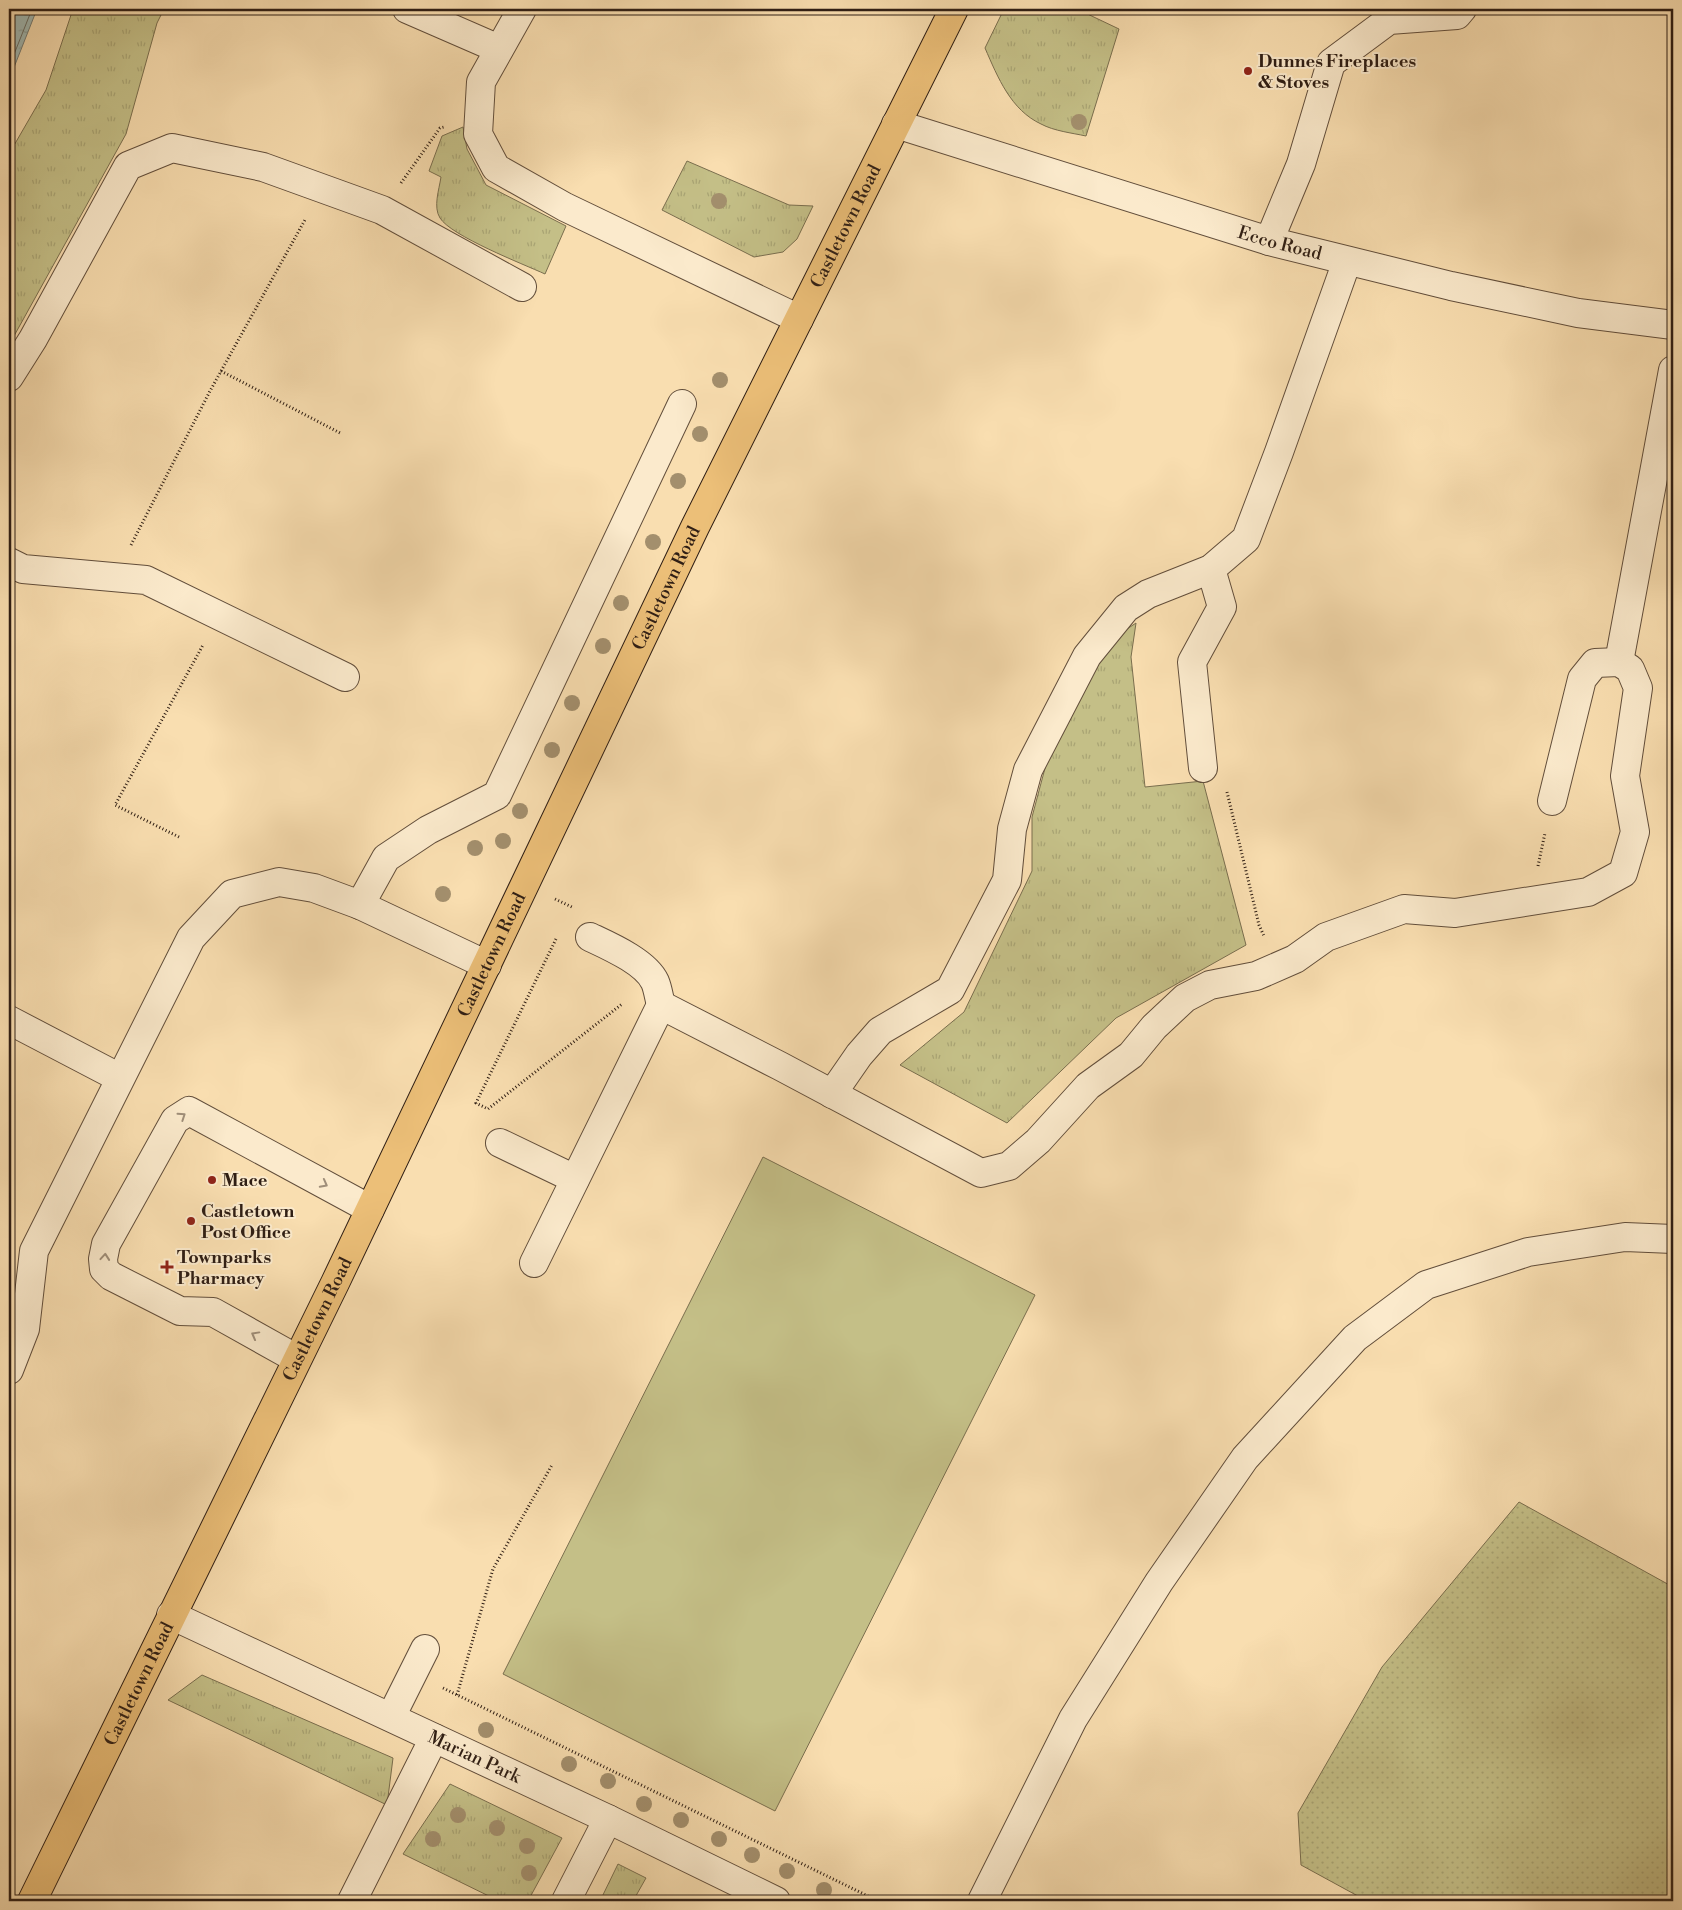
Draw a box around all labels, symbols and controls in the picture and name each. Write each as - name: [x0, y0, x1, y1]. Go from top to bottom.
- place label: Dunnes Fireplaces & Stoves: [1258, 50, 1416, 94]
- marker: Dunnes Fireplaces & Stoves: [1242, 65, 1254, 77]
- street label: Castletown Road: [805, 160, 887, 292]
- street label: Ecco Road: [1235, 221, 1325, 266]
- street label: Castletown Road: [627, 522, 706, 654]
- street label: Castletown Road: [452, 888, 532, 1021]
- one-way arrow: [177, 1113, 186, 1123]
- place label: Mace: [222, 1169, 268, 1192]
- marker: Mace: [206, 1174, 218, 1186]
- one-way arrow: [319, 1178, 328, 1188]
- place label: Castletown Post Office: [201, 1200, 294, 1244]
- marker: Castletown Post Office: [185, 1215, 197, 1227]
- place label: Townparks Pharmacy: [177, 1246, 271, 1290]
- one-way arrow: [99, 1253, 110, 1261]
- street label: Castletown Road: [278, 1253, 358, 1385]
- marker: Townparks Pharmacy: [161, 1261, 173, 1273]
- one-way arrow: [251, 1331, 260, 1341]
- street label: Castletown Road: [99, 1618, 179, 1750]
- street label: Marian Park: [424, 1726, 526, 1789]

